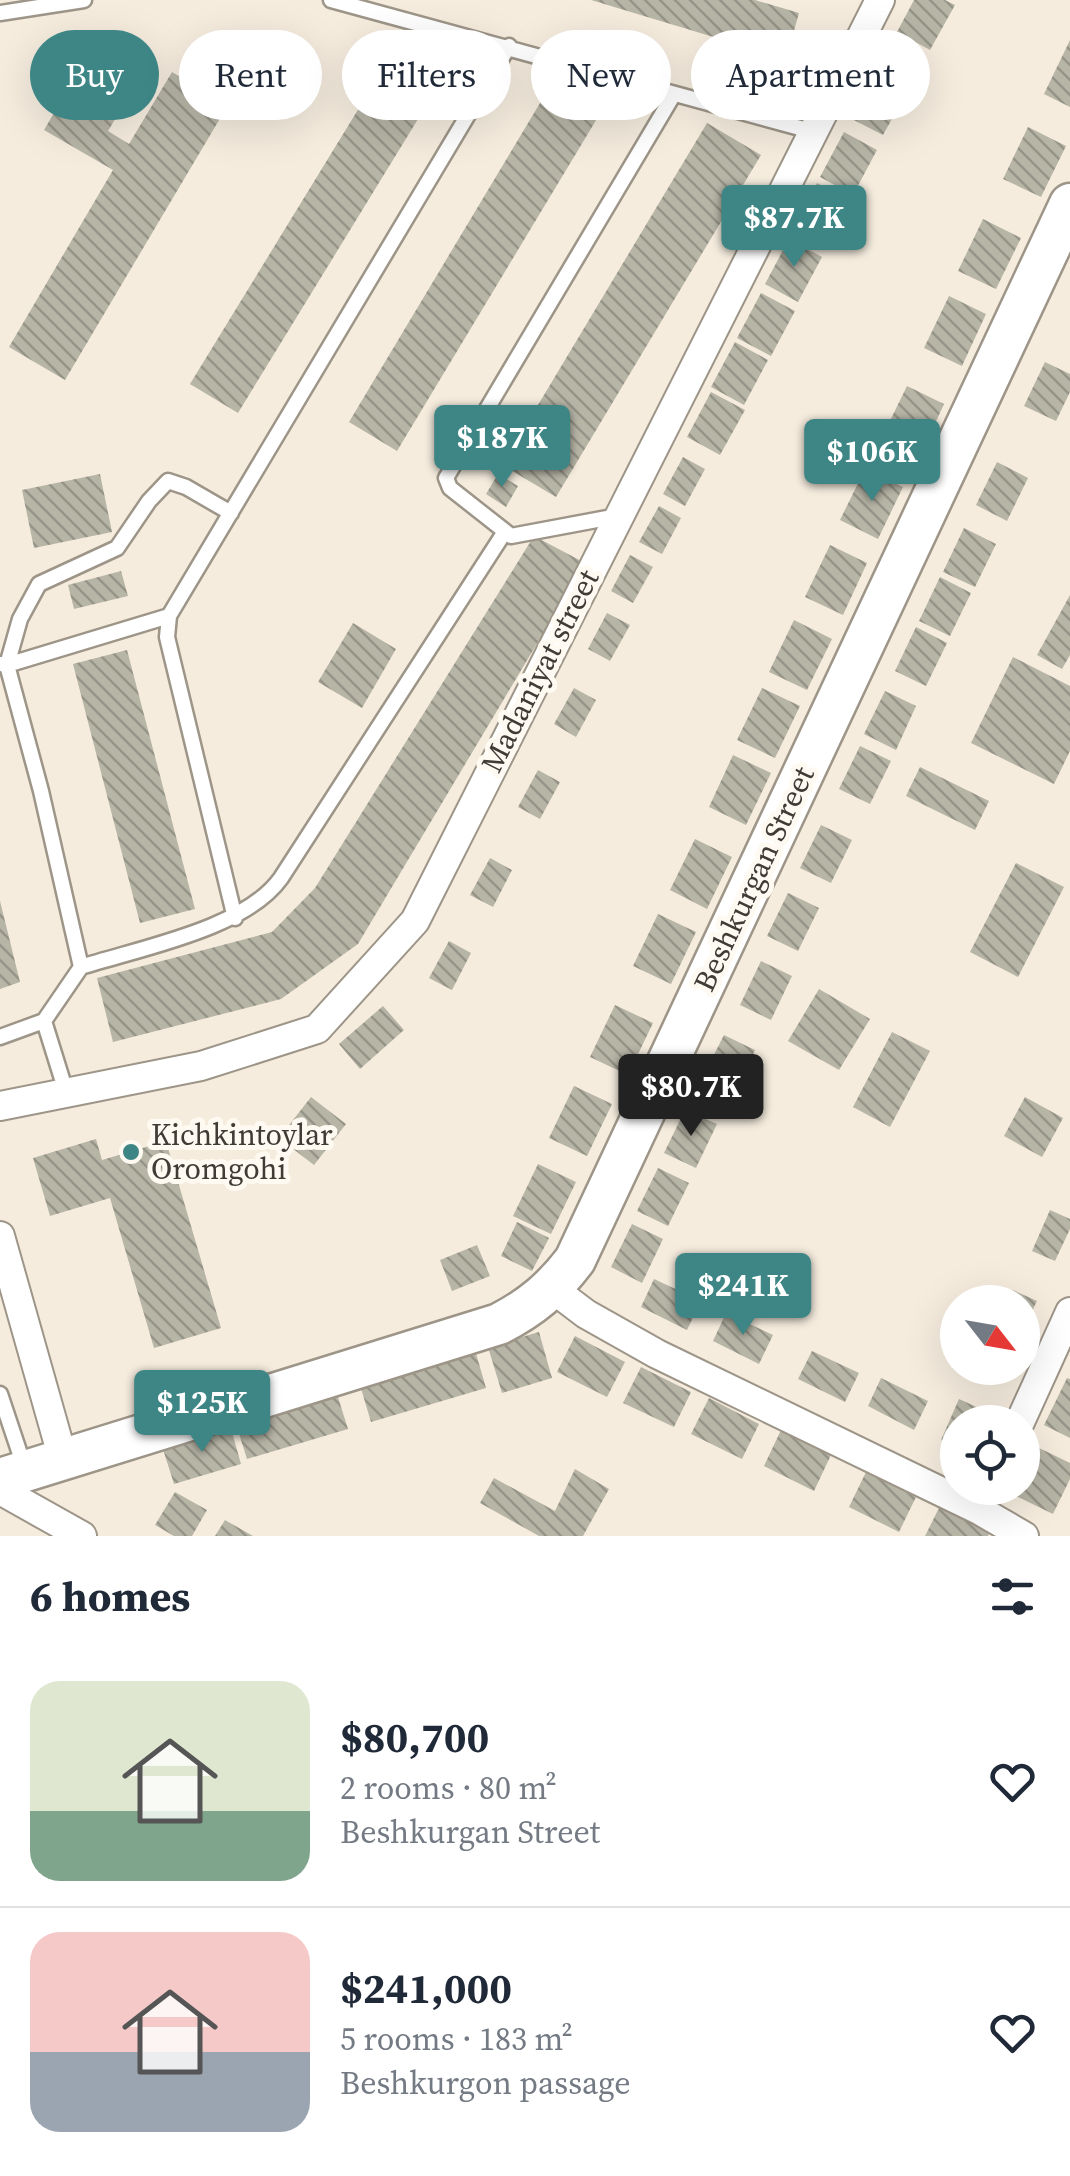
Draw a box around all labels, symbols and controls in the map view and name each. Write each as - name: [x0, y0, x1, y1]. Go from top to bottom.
- chip: Buy: [30, 30, 159, 120]
- chip: Rent: [179, 30, 322, 120]
- chip: Filters: [342, 30, 511, 120]
- chip: New: [531, 30, 671, 120]
- chip: Apartment: [691, 30, 930, 120]
- pin: $87.7K: [713, 185, 875, 270]
- text: $87.7K: [743, 195, 845, 239]
- pin: $187K: [432, 405, 572, 490]
- text: $187K: [456, 415, 548, 459]
- pin: $106K: [802, 419, 942, 504]
- text: $106K: [826, 429, 918, 473]
- street label: Madaniyat street: [471, 562, 608, 779]
- street label: Beshkurgan Street: [683, 759, 824, 998]
- pin: $80.7K: [610, 1054, 772, 1139]
- text: $80.7K: [640, 1064, 742, 1108]
- place label: Kichkintoylar Oromgohi: [151, 1114, 333, 1189]
- marker: Kichkintoylar Oromgohi: [120, 1141, 142, 1163]
- pin: $241K: [673, 1253, 813, 1338]
- text: $241K: [697, 1263, 789, 1307]
- north arrow: [940, 1285, 1040, 1385]
- map controls: [940, 1285, 1040, 1505]
- pin: $125K: [132, 1370, 272, 1455]
- text: $125K: [156, 1380, 248, 1424]
- button: locate: [940, 1405, 1040, 1505]
- text: 6 homes: [30, 1567, 190, 1625]
- icon: filters: [985, 1569, 1040, 1624]
- text: $80,700: [340, 1708, 489, 1766]
- icon: home: [110, 1721, 230, 1841]
- icon: heart: [985, 1754, 1040, 1809]
- text: 2 rooms · 80 m²: [340, 1766, 557, 1810]
- text: Beshkurgan Street: [340, 1810, 600, 1854]
- text: $241,000: [340, 1959, 512, 2017]
- icon: home: [110, 1972, 230, 2092]
- icon: heart: [985, 2005, 1040, 2060]
- text: 5 rooms · 183 m²: [340, 2017, 573, 2061]
- text: Beshkurgon passage: [340, 2061, 631, 2105]

